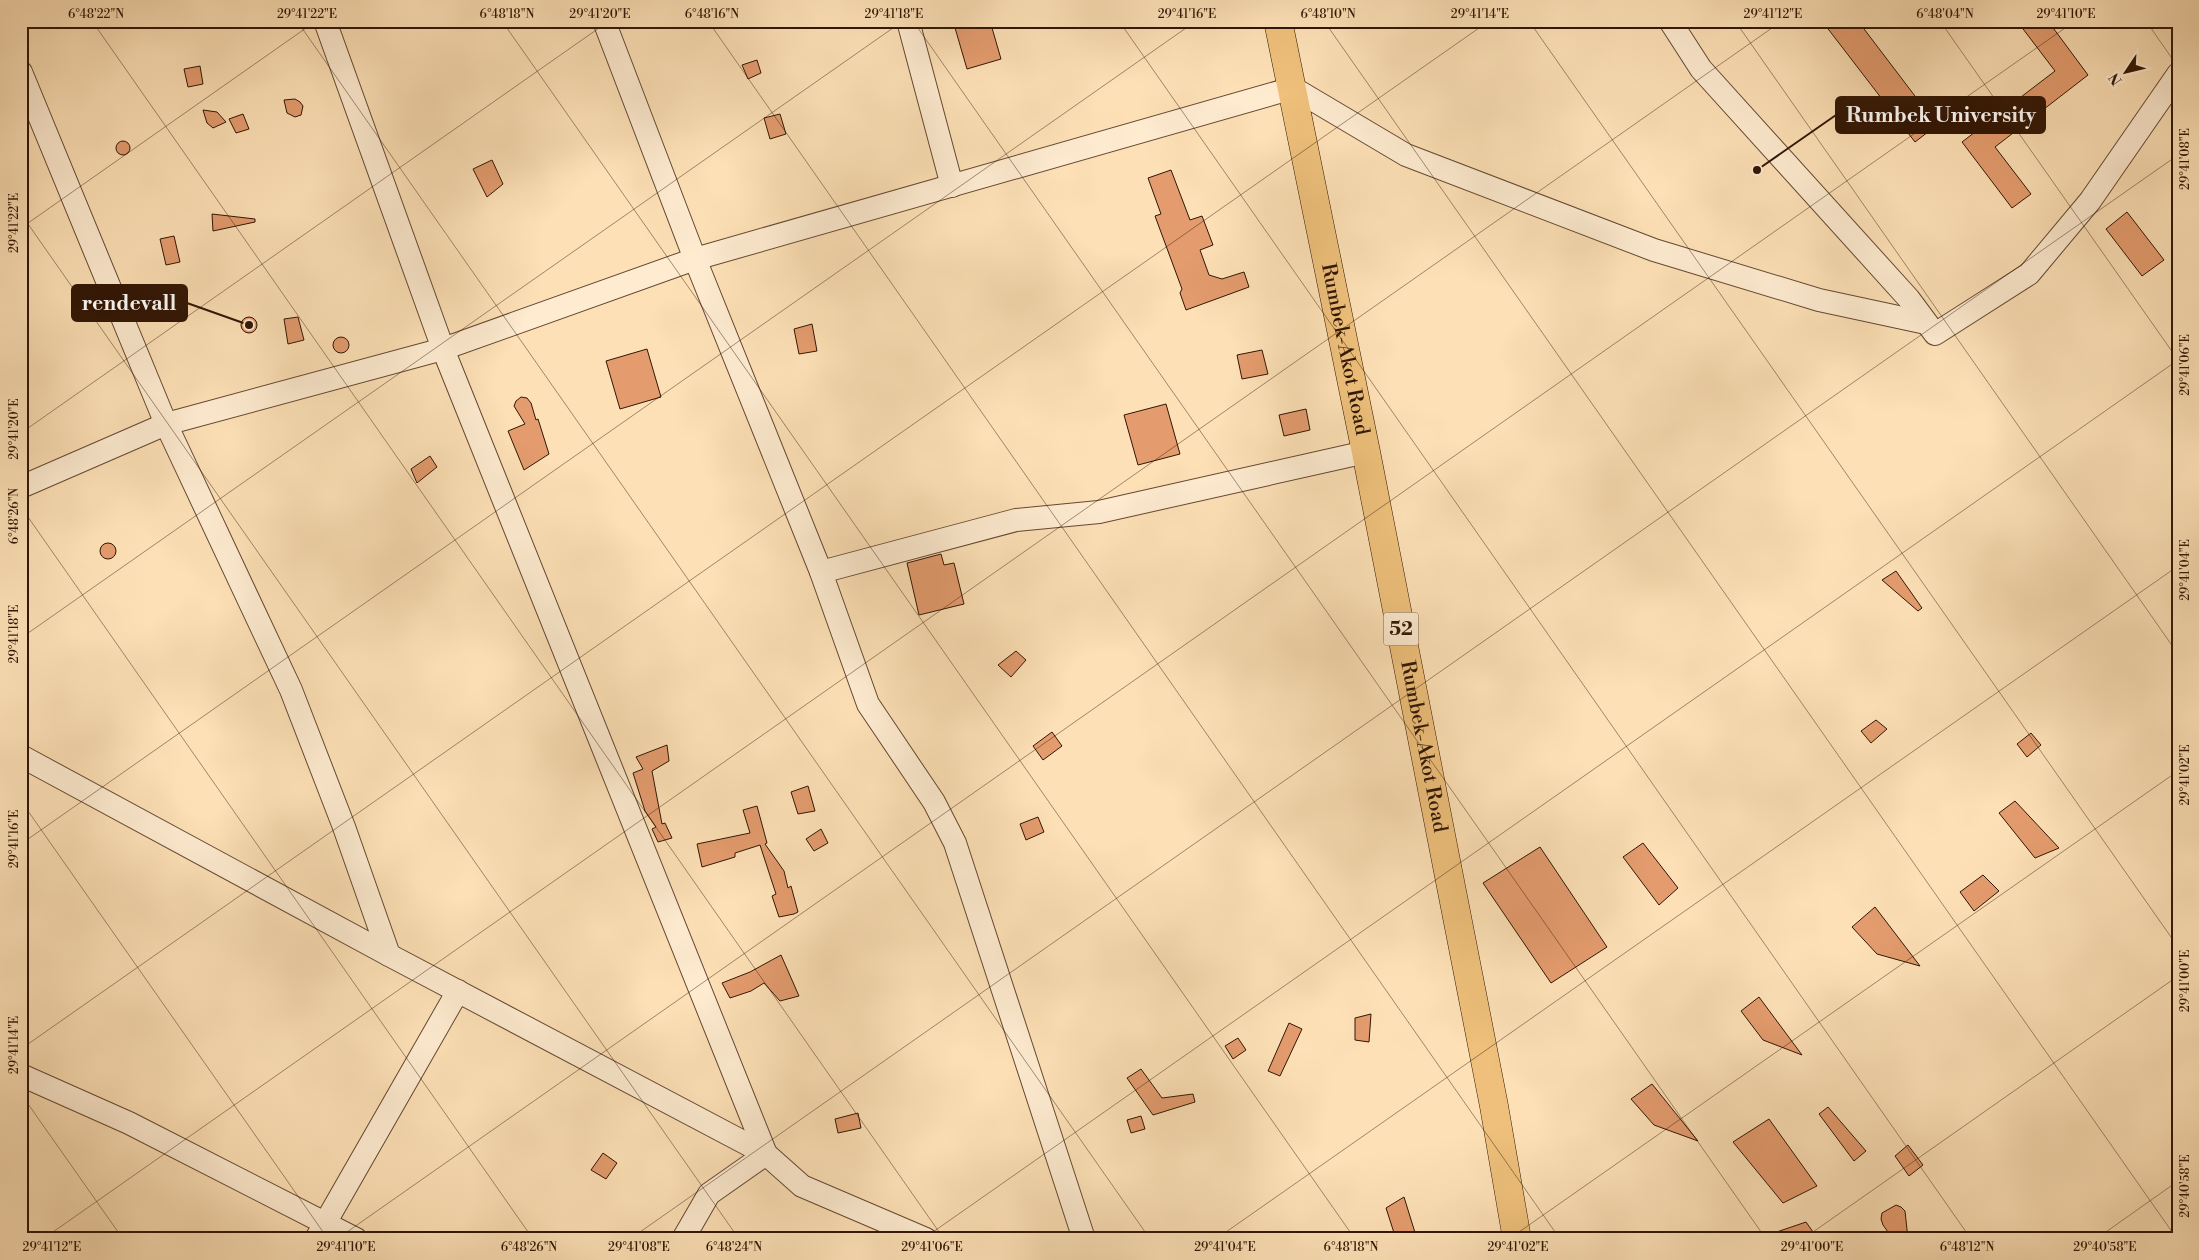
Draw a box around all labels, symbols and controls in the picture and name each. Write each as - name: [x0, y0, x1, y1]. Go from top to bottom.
- text: 6°48'22"N: [68, 7, 124, 22]
- text: 29°41'22"E: [277, 7, 337, 22]
- text: 6°48'18"N: [480, 7, 534, 22]
- text: 29°41'20"E: [569, 7, 631, 22]
- text: 6°48'16"N: [685, 7, 739, 22]
- text: 29°41'18"E: [865, 7, 923, 22]
- text: 29°41'16"E: [1158, 7, 1216, 22]
- text: 6°48'10"N: [1300, 7, 1356, 22]
- text: 29°41'14"E: [1451, 7, 1509, 22]
- text: 29°41'12"E: [1744, 7, 1802, 22]
- text: 6°48'04"N: [1916, 7, 1974, 22]
- text: 29°41'10"E: [2036, 7, 2096, 22]
- north arrow: [2102, 48, 2152, 98]
- text: N: [2106, 69, 2127, 89]
- callout: Rumbek University: [1836, 97, 2045, 133]
- text: Rumbek University: [1846, 103, 2036, 129]
- text: 29°41'08"E: [2178, 128, 2193, 190]
- text: 29°41'22"E: [7, 193, 22, 253]
- street label: Rumbek-Akot Road: [1315, 261, 1375, 438]
- callout: rendevall: [72, 285, 187, 321]
- text: rendevall: [82, 291, 176, 317]
- text: 29°41'06"E: [2178, 334, 2193, 396]
- text: 29°41'20"E: [7, 398, 22, 460]
- text: 6°48'26"N: [7, 488, 22, 544]
- text: 29°41'04"E: [2178, 539, 2193, 601]
- text: 29°41'18"E: [7, 605, 22, 663]
- road number: 52: [1384, 612, 1418, 646]
- street label: Rumbek-Akot Road: [1395, 658, 1453, 835]
- text: 29°41'02"E: [2178, 744, 2193, 806]
- text: 29°41'16"E: [7, 810, 22, 868]
- text: 29°41'00"E: [2178, 950, 2193, 1012]
- text: 29°41'14"E: [7, 1016, 22, 1074]
- text: 29°40'58"E: [2178, 1154, 2193, 1218]
- text: 29°41'12"E: [23, 1240, 81, 1255]
- text: 29°41'10"E: [316, 1240, 376, 1255]
- text: 6°48'26"N: [501, 1240, 557, 1255]
- text: 29°41'08"E: [608, 1240, 670, 1255]
- text: 6°48'24"N: [706, 1240, 762, 1255]
- text: 29°41'06"E: [901, 1240, 963, 1255]
- text: 29°41'04"E: [1194, 1240, 1256, 1255]
- text: 6°48'18"N: [1324, 1240, 1378, 1255]
- text: 29°41'02"E: [1487, 1240, 1549, 1255]
- text: 29°41'00"E: [1781, 1240, 1843, 1255]
- text: 6°48'12"N: [1940, 1240, 1994, 1255]
- text: 29°40'58"E: [2073, 1240, 2137, 1255]

